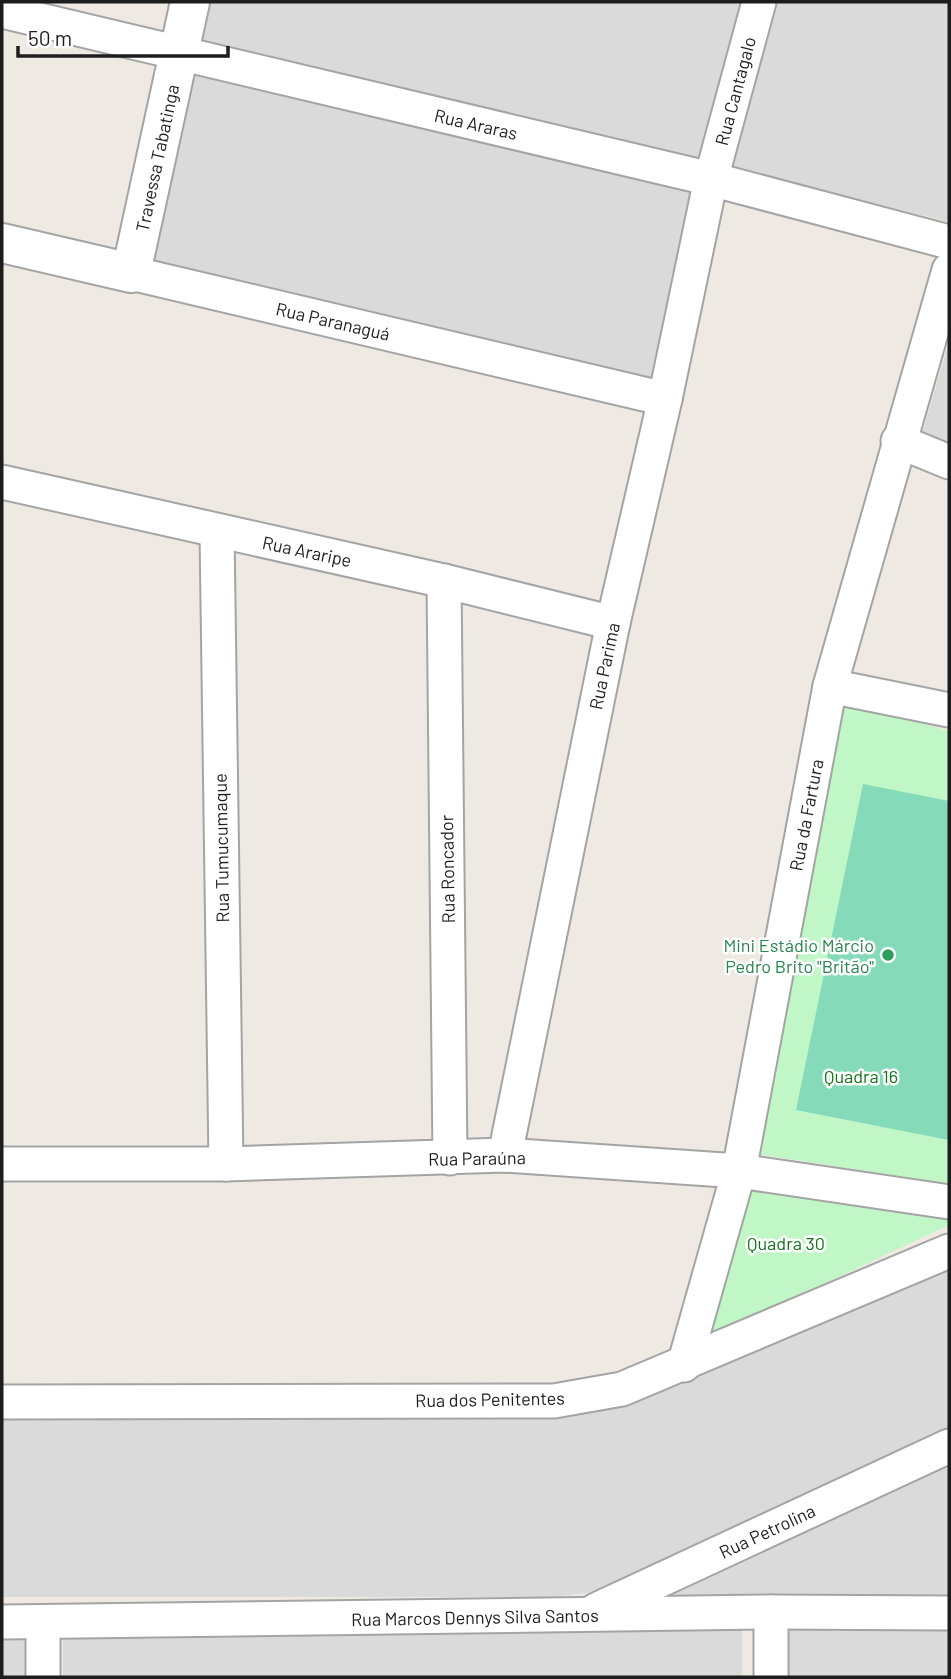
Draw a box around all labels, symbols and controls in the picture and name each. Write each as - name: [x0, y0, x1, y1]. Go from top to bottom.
- scale bar: [18, 14, 228, 58]
- text: 50 m: [28, 25, 72, 50]
- street label: Rua Cantagalo: [710, 34, 760, 148]
- street label: Travessa Tabatinga: [131, 82, 183, 234]
- street label: Rua Araras: [432, 104, 520, 144]
- street label: Rua Paranaguá: [274, 297, 392, 345]
- street label: Rua Araripe: [260, 531, 354, 571]
- street label: Rua Parima: [584, 620, 624, 712]
- street label: Rua da Fartura: [784, 757, 828, 873]
- street label: Rua Tumucumaque: [209, 773, 233, 923]
- street label: Rua Roncador: [435, 814, 459, 923]
- place label: Mini Estádio Márcio Pedro Brito "Britão": [723, 934, 874, 977]
- marker: Mini Estádio Márcio Pedro Brito "Britão": [880, 947, 896, 963]
- park label: Quadra 16: [824, 1065, 898, 1087]
- street label: Rua Paraúna: [428, 1146, 526, 1170]
- park label: Quadra 30: [747, 1232, 825, 1254]
- street label: Rua dos Penitentes: [415, 1387, 565, 1411]
- street label: Rua Petrolina: [715, 1499, 819, 1563]
- street label: Rua Marcos Dennys Silva Santos: [351, 1604, 599, 1630]

